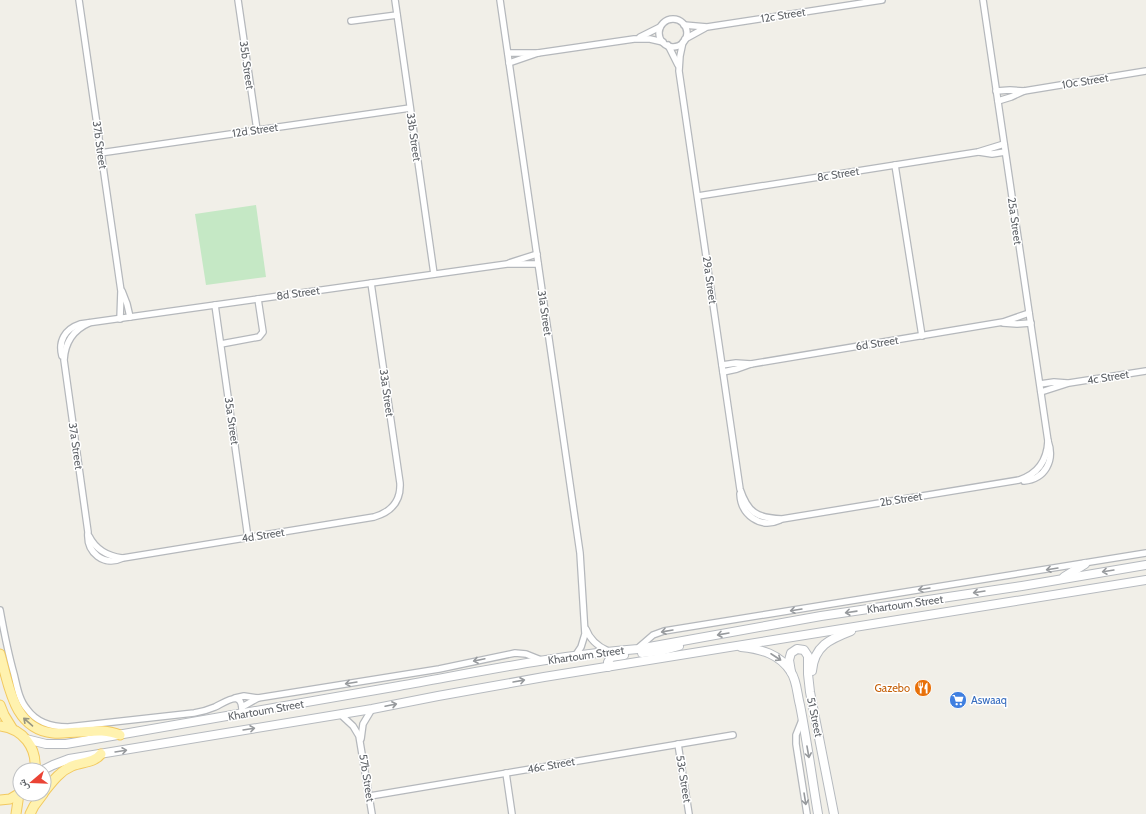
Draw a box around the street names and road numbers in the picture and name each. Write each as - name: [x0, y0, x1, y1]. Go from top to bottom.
- street label: 12c Street: [760, 5, 807, 25]
- street label: 35b Street: [237, 40, 257, 90]
- street label: 10c Street: [1061, 70, 1110, 92]
- street label: 33b Street: [404, 112, 424, 162]
- street label: 37b Street: [90, 120, 110, 170]
- street label: 12d Street: [231, 120, 279, 140]
- street label: 8c Street: [816, 164, 860, 184]
- street label: 25a Street: [1005, 196, 1025, 246]
- street label: 29a Street: [700, 255, 720, 305]
- street label: 8d Street: [275, 283, 321, 303]
- street label: 31a Street: [535, 289, 555, 337]
- street label: 6d Street: [855, 333, 900, 353]
- street label: 4c Street: [1086, 367, 1130, 387]
- street label: 33a Street: [377, 368, 397, 418]
- street label: 35a Street: [222, 396, 242, 446]
- street label: 37a Street: [66, 422, 86, 471]
- street label: 2b Street: [879, 489, 923, 509]
- street label: 4d Street: [241, 525, 286, 545]
- street label: Khartoum Street: [866, 592, 944, 616]
- street label: Khartoum Street: [547, 643, 625, 667]
- street label: Khartoum Street: [227, 696, 305, 724]
- street label: 51 Street: [804, 696, 826, 738]
- street label: 57b Street: [356, 753, 378, 803]
- street label: 46c Street: [526, 754, 576, 776]
- street label: 53c Street: [673, 754, 695, 804]

